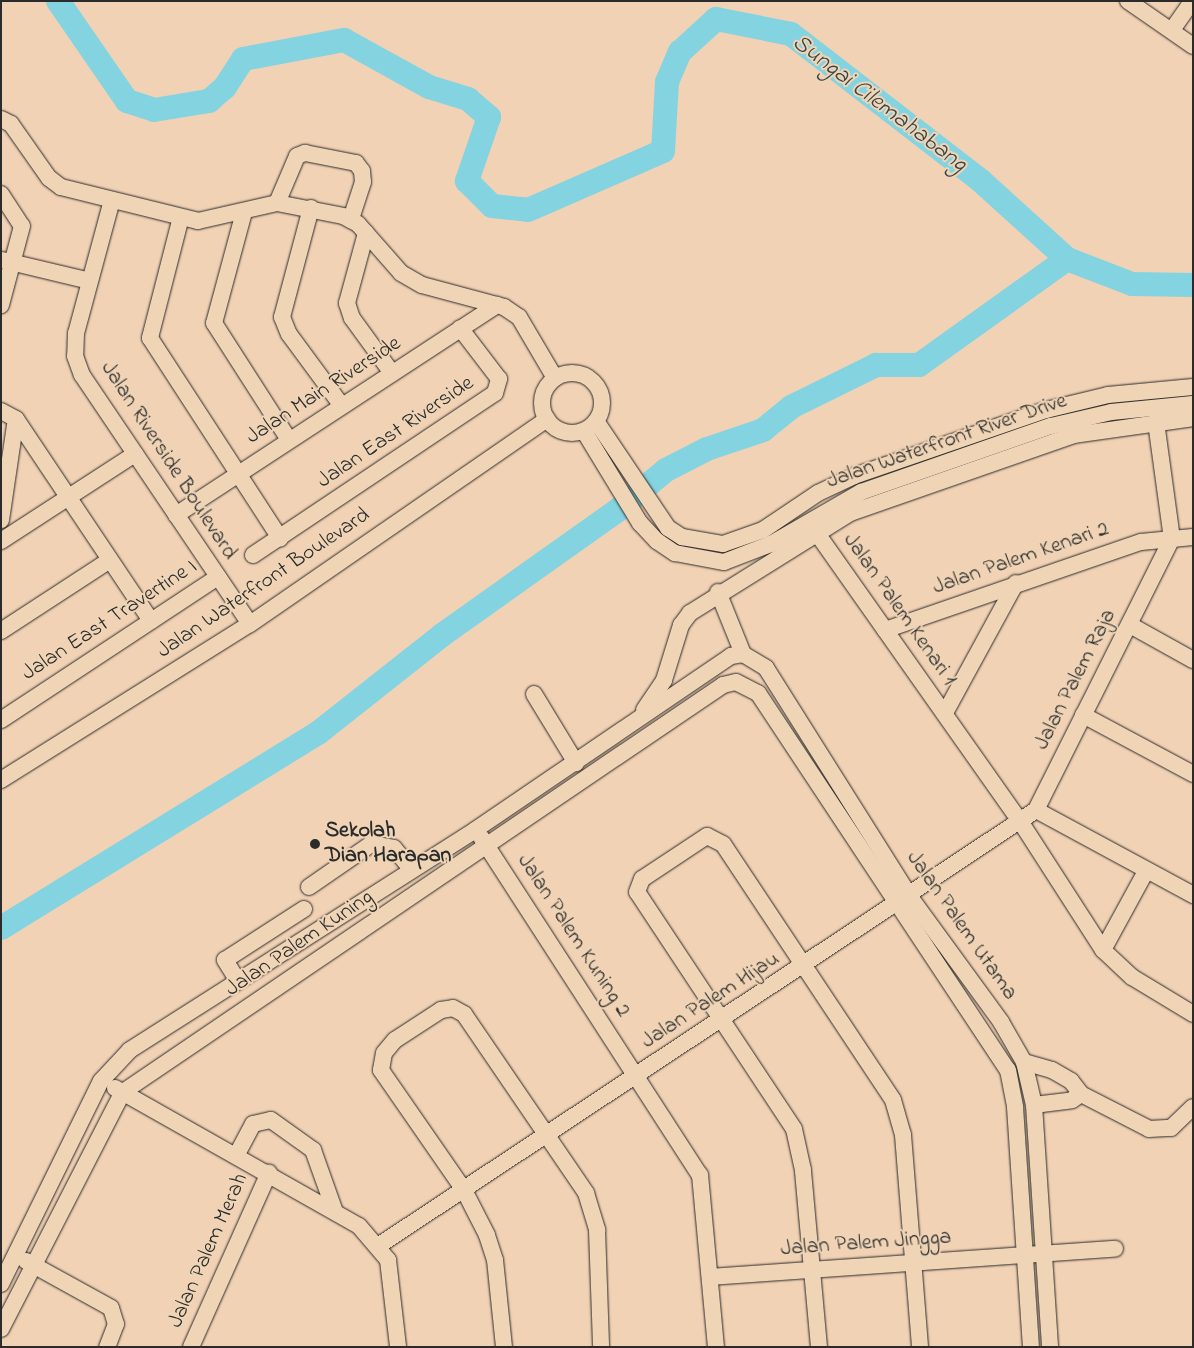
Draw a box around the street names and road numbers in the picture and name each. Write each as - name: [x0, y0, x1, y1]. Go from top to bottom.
- street label: Jalan Main Riverside: [242, 331, 406, 451]
- street label: Jalan Riverside Boulevard: [94, 357, 242, 565]
- street label: Jalan East Riverside: [313, 371, 479, 495]
- street label: Jalan Waterfront River Drive: [823, 388, 1071, 496]
- street label: Jalan Waterfront Boulevard: [153, 503, 375, 665]
- street label: Jalan Palem Kenari 2: [930, 516, 1112, 602]
- street label: Jalan Palem Kenari 1: [836, 529, 962, 691]
- street label: Jalan East Travertine I: [17, 554, 203, 688]
- street label: Jalan Palem Raja: [1029, 605, 1123, 755]
- street label: Jalan Palem Utama: [900, 846, 1022, 1006]
- street label: Jalan Palem Kuning 2: [510, 850, 636, 1022]
- street label: Jalan Palem Kuning: [221, 885, 379, 1003]
- street label: Jalan Palem Hijau: [637, 946, 785, 1056]
- street label: Jalan Palem Merah: [163, 1170, 255, 1332]
- street label: Jalan Palem Jingga: [780, 1225, 952, 1263]

